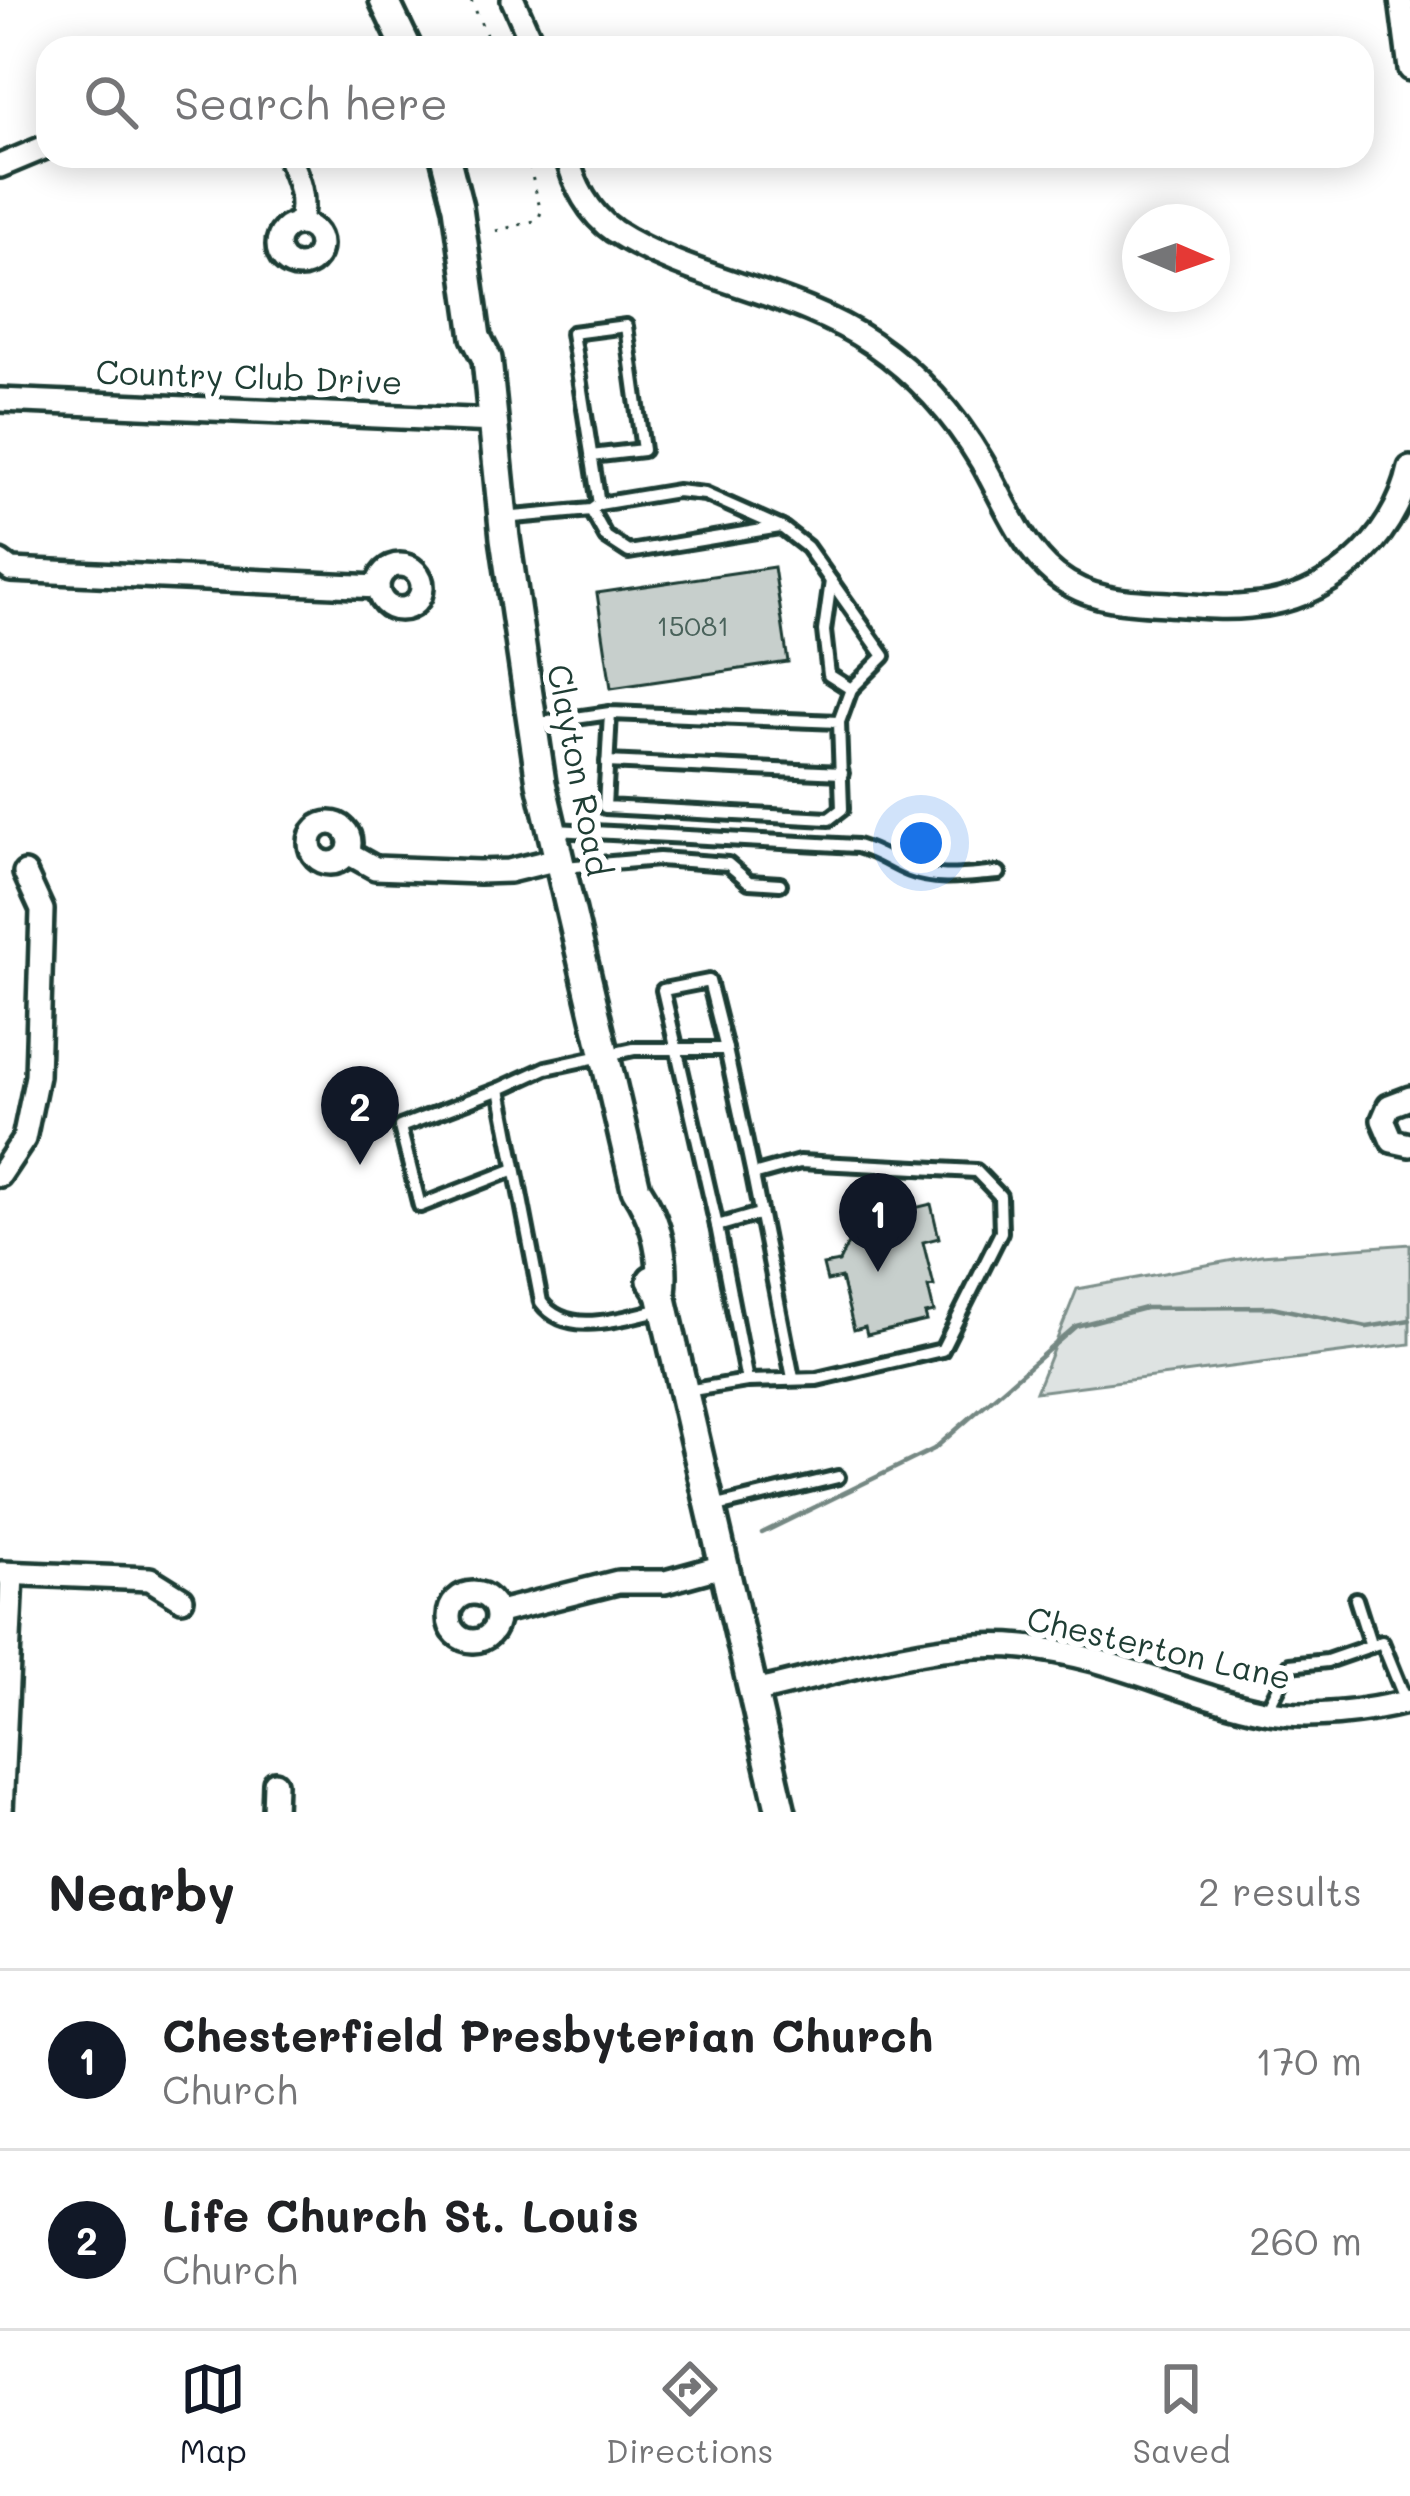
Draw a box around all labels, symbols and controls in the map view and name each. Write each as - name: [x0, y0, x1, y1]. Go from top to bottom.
- search box: [36, 36, 1374, 168]
- icon: search: [78, 69, 144, 135]
- text: Search here: [174, 73, 448, 131]
- north arrow: [1122, 204, 1230, 312]
- street label: Country Club Drive: [95, 349, 403, 403]
- house number: 15081: [657, 608, 729, 643]
- street label: Clayton Road: [538, 660, 622, 879]
- your location: [891, 813, 951, 873]
- pin: 2: [321, 1066, 399, 1165]
- pin: 1: [839, 1173, 917, 1272]
- street label: Chesterton Lane: [1023, 1595, 1296, 1698]
- text: Nearby: [48, 1857, 235, 1924]
- text: 2 results: [1198, 1865, 1362, 1916]
- text: Chesterfield Presbyterian Church: [162, 2005, 933, 2063]
- text: 1: [78, 2034, 96, 2085]
- text: 170 m: [1255, 2034, 1362, 2085]
- text: Church: [162, 2063, 298, 2114]
- text: Life Church St. Louis: [162, 2185, 639, 2243]
- text: 2: [76, 2214, 98, 2265]
- text: 260 m: [1249, 2214, 1362, 2265]
- text: Church: [162, 2243, 298, 2294]
- tab: Map: [180, 2356, 247, 2471]
- tab: Directions: [606, 2356, 773, 2471]
- tab: Saved: [1133, 2356, 1230, 2471]

